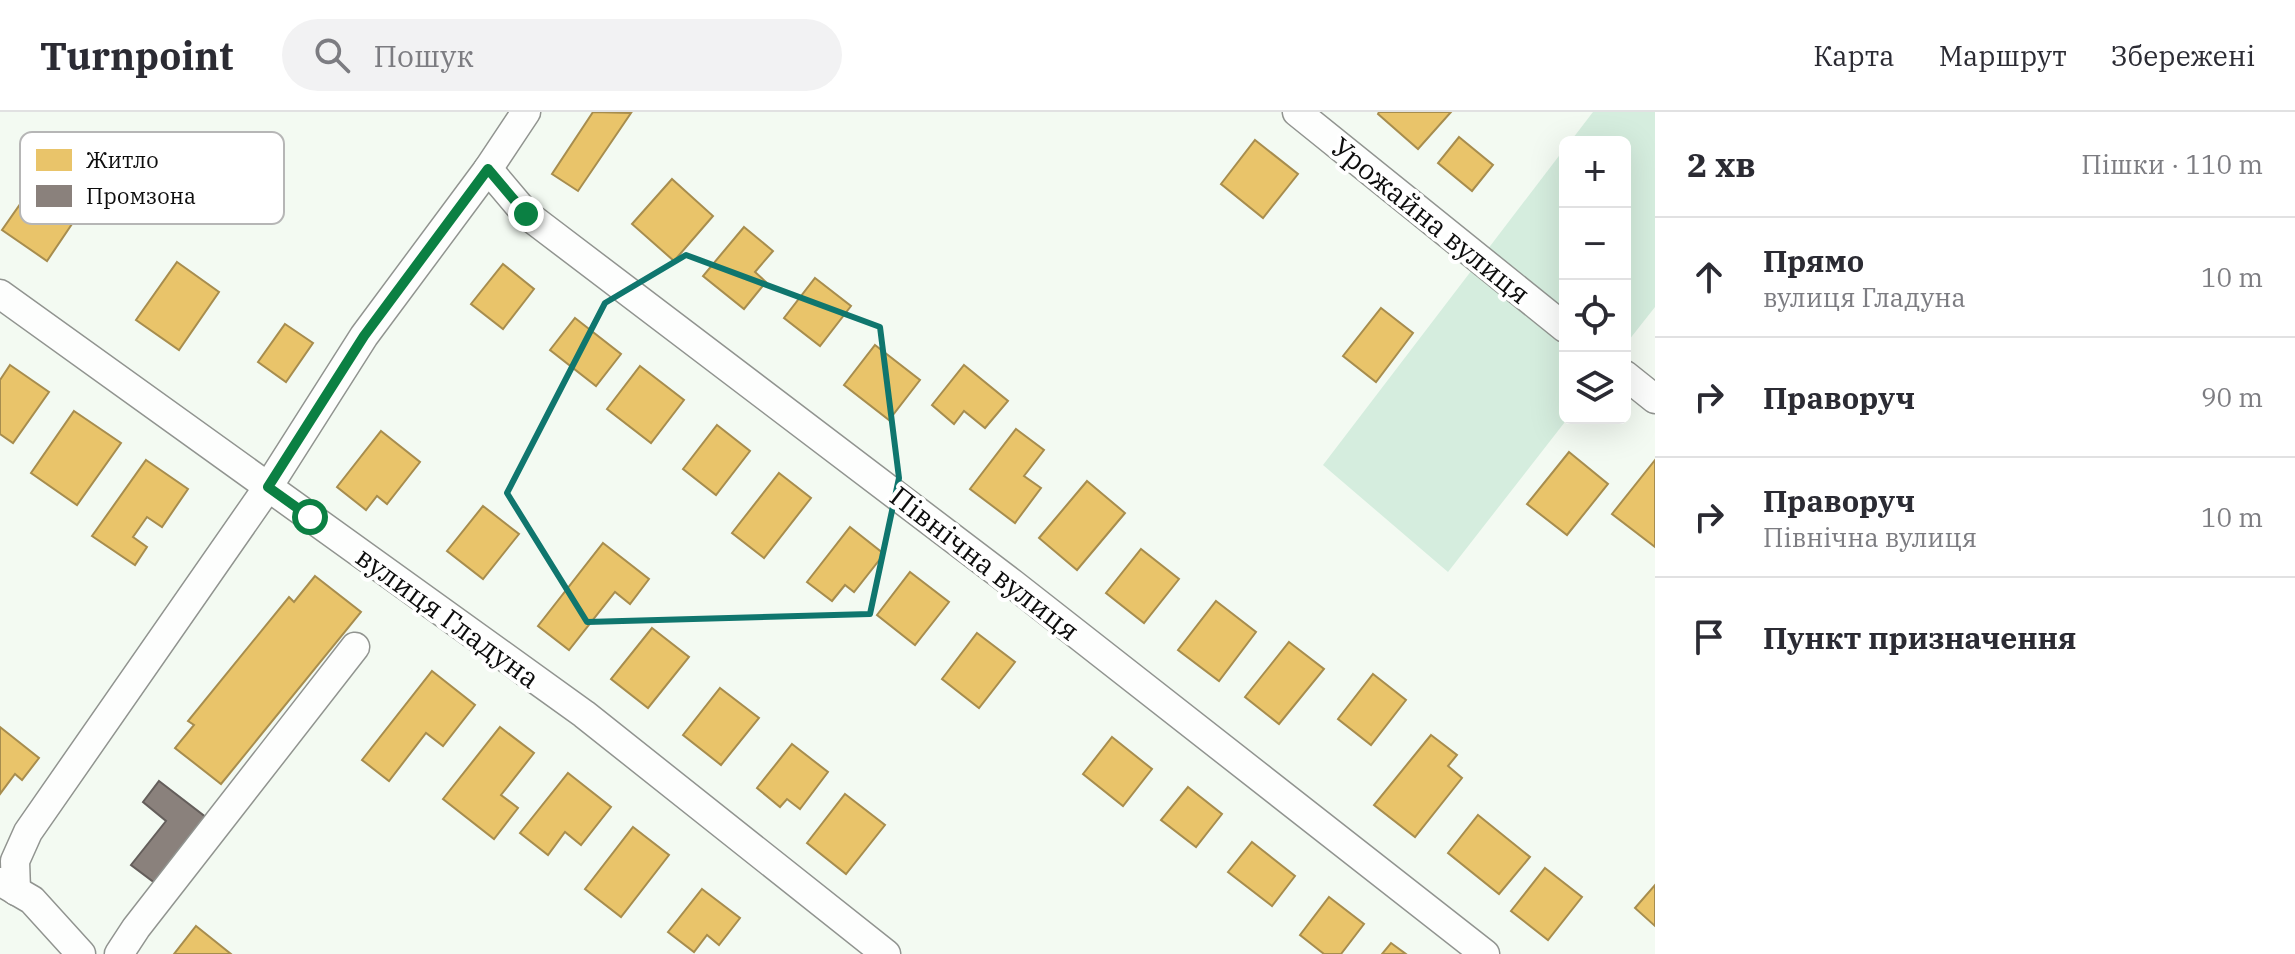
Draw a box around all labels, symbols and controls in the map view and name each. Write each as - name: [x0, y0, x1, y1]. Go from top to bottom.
- search box: [282, 19, 842, 91]
- text: Turnpoint: [40, 31, 234, 80]
- icon: search: [310, 33, 354, 77]
- text: Пошук: [374, 36, 474, 75]
- text: Карта: [1813, 37, 1895, 74]
- text: Маршрут: [1939, 37, 2067, 74]
- text: Збережені: [2111, 37, 2255, 74]
- street label: Урожайна вулиця: [1324, 128, 1538, 312]
- legend: [20, 132, 284, 224]
- map controls: [1559, 136, 1631, 424]
- button: +: [1559, 136, 1631, 208]
- text: 2 хв: [1687, 142, 1756, 186]
- text: Житло: [86, 145, 159, 174]
- text: Пішки · 110 m: [2081, 147, 2263, 181]
- text: Промзона: [86, 181, 196, 210]
- route end: [508, 196, 544, 232]
- button: −: [1559, 208, 1631, 280]
- text: Прямо: [1763, 241, 1864, 280]
- icon: ahead: [1687, 255, 1731, 299]
- text: 10 m: [2201, 260, 2263, 294]
- button: locate: [1559, 280, 1631, 352]
- text: вулиця Гладуна: [1763, 280, 1966, 314]
- button: layers: [1559, 352, 1631, 424]
- icon: right: [1687, 375, 1731, 419]
- text: Праворуч: [1763, 378, 1915, 417]
- text: 90 m: [2201, 380, 2263, 414]
- street label: Північна вулиця: [883, 477, 1087, 649]
- text: Праворуч: [1763, 481, 1915, 520]
- icon: right: [1687, 495, 1731, 539]
- route start: [292, 499, 328, 535]
- text: 10 m: [2201, 500, 2263, 534]
- text: Північна вулиця: [1763, 520, 1977, 554]
- street label: вулиця Гладуна: [349, 538, 547, 696]
- icon: arrive: [1687, 615, 1731, 659]
- text: Пункт призначення: [1763, 618, 2076, 657]

